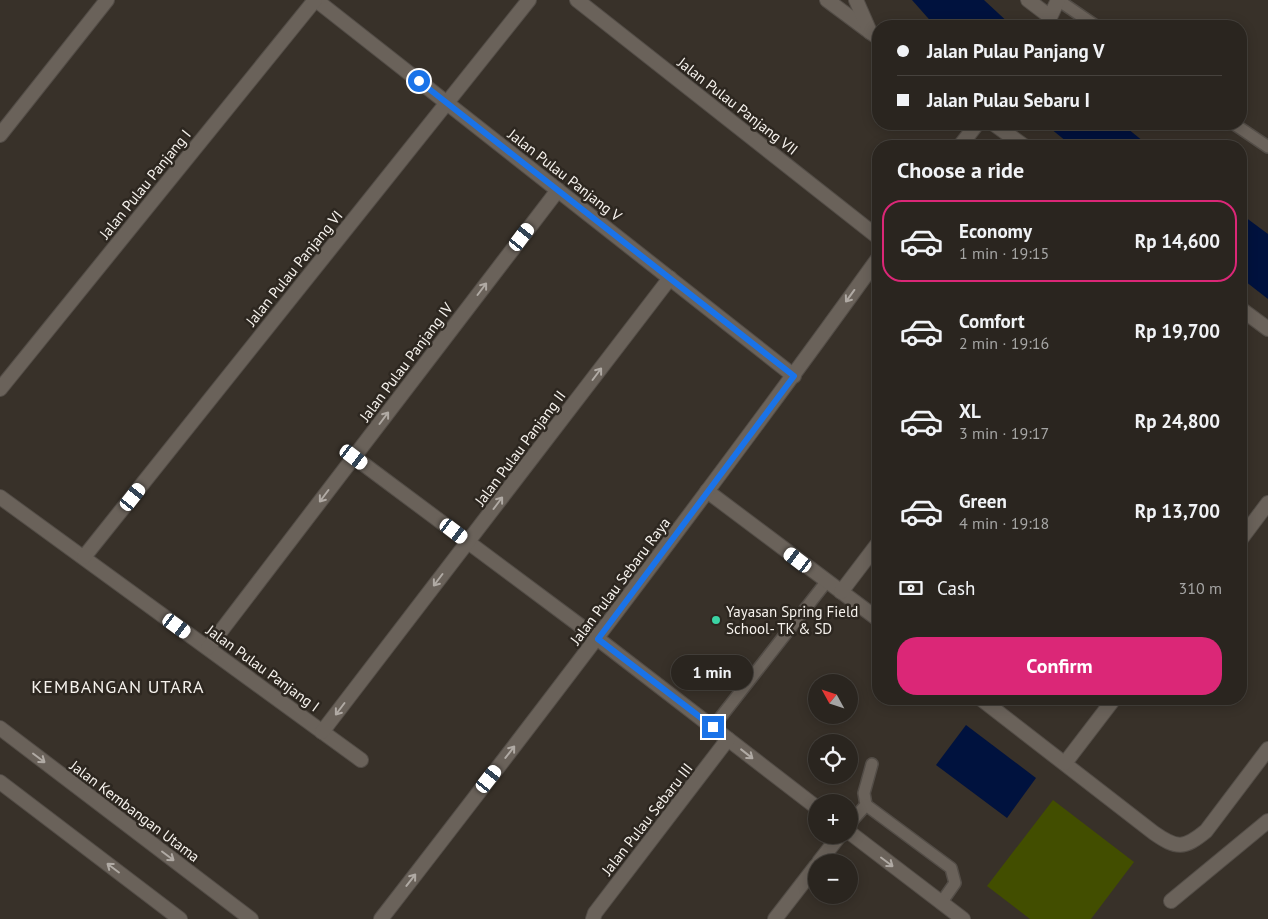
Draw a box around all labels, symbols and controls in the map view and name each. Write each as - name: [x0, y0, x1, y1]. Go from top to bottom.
- text: Jalan Pulau Panjang V: [927, 39, 1104, 63]
- street label: Jalan Pulau Panjang VII: [673, 52, 802, 159]
- route start: [408, 70, 430, 92]
- text: Jalan Pulau Sebaru I: [927, 88, 1090, 112]
- street label: Jalan Pulau Panjang V: [504, 124, 626, 226]
- street label: Jalan Pulau Panjang I: [94, 125, 195, 243]
- text: Choose a ride: [897, 156, 1024, 184]
- street label: Jalan Pulau Panjang VI: [241, 206, 346, 330]
- icon: car: [899, 219, 944, 264]
- text: Economy: [959, 219, 1032, 243]
- car: [506, 221, 537, 253]
- text: Rp 14,600: [1135, 229, 1220, 253]
- text: 1 min · 19:15: [959, 243, 1049, 263]
- one-way arrow: [477, 282, 487, 296]
- one-way arrow: [845, 289, 855, 303]
- street label: Jalan Pulau Panjang IV: [355, 298, 457, 426]
- icon: car: [899, 309, 944, 354]
- text: Comfort: [959, 309, 1025, 333]
- text: Rp 19,700: [1135, 319, 1220, 343]
- text: 2 min · 19:16: [959, 333, 1049, 353]
- one-way arrow: [591, 368, 602, 381]
- street label: Jalan Pulau Panjang II: [470, 387, 570, 510]
- icon: car: [899, 399, 944, 444]
- text: XL: [959, 399, 981, 423]
- text: Rp 24,800: [1135, 409, 1220, 433]
- one-way arrow: [378, 412, 389, 425]
- text: 3 min · 19:17: [959, 423, 1049, 443]
- car: [337, 442, 370, 472]
- car: [117, 481, 148, 513]
- one-way arrow: [319, 489, 330, 502]
- icon: car: [899, 489, 944, 534]
- text: Green: [959, 489, 1007, 513]
- one-way arrow: [492, 497, 503, 510]
- text: Rp 13,700: [1135, 499, 1220, 523]
- text: 4 min · 19:18: [959, 513, 1049, 533]
- street label: Jalan Pulau Sebaru Raya: [565, 514, 674, 649]
- car: [437, 516, 470, 546]
- car: [781, 545, 814, 575]
- one-way arrow: [433, 573, 444, 586]
- icon: cash: [897, 574, 925, 602]
- text: Cash: [937, 576, 975, 600]
- text: 310 m: [1179, 578, 1222, 598]
- place label: Yayasan Spring Field School- TK & SD: [726, 602, 858, 638]
- car: [160, 611, 193, 641]
- marker: Yayasan Spring Field School- TK & SD: [710, 614, 722, 626]
- street label: Jalan Pulau Panjang I: [202, 620, 323, 715]
- button: Confirm: [897, 637, 1222, 695]
- callout: 1 min: [672, 654, 754, 690]
- text: 1 min: [692, 662, 732, 682]
- north arrow: [808, 674, 858, 724]
- map controls: [808, 674, 858, 904]
- district label: KEMBANGAN UTARA: [31, 675, 205, 698]
- one-way arrow: [334, 702, 345, 715]
- route end: [702, 716, 724, 738]
- button: locate: [808, 734, 858, 784]
- one-way arrow: [505, 745, 515, 759]
- one-way arrow: [740, 748, 753, 759]
- one-way arrow: [32, 752, 45, 763]
- street label: Jalan Kembangan Utama: [66, 755, 204, 866]
- street label: Jalan Pulau Sebaru III: [597, 759, 697, 880]
- car: [473, 763, 504, 795]
- button: +: [808, 794, 858, 844]
- one-way arrow: [161, 851, 175, 861]
- button: −: [808, 854, 858, 904]
- one-way arrow: [881, 856, 894, 867]
- one-way arrow: [107, 863, 120, 874]
- one-way arrow: [405, 874, 416, 887]

